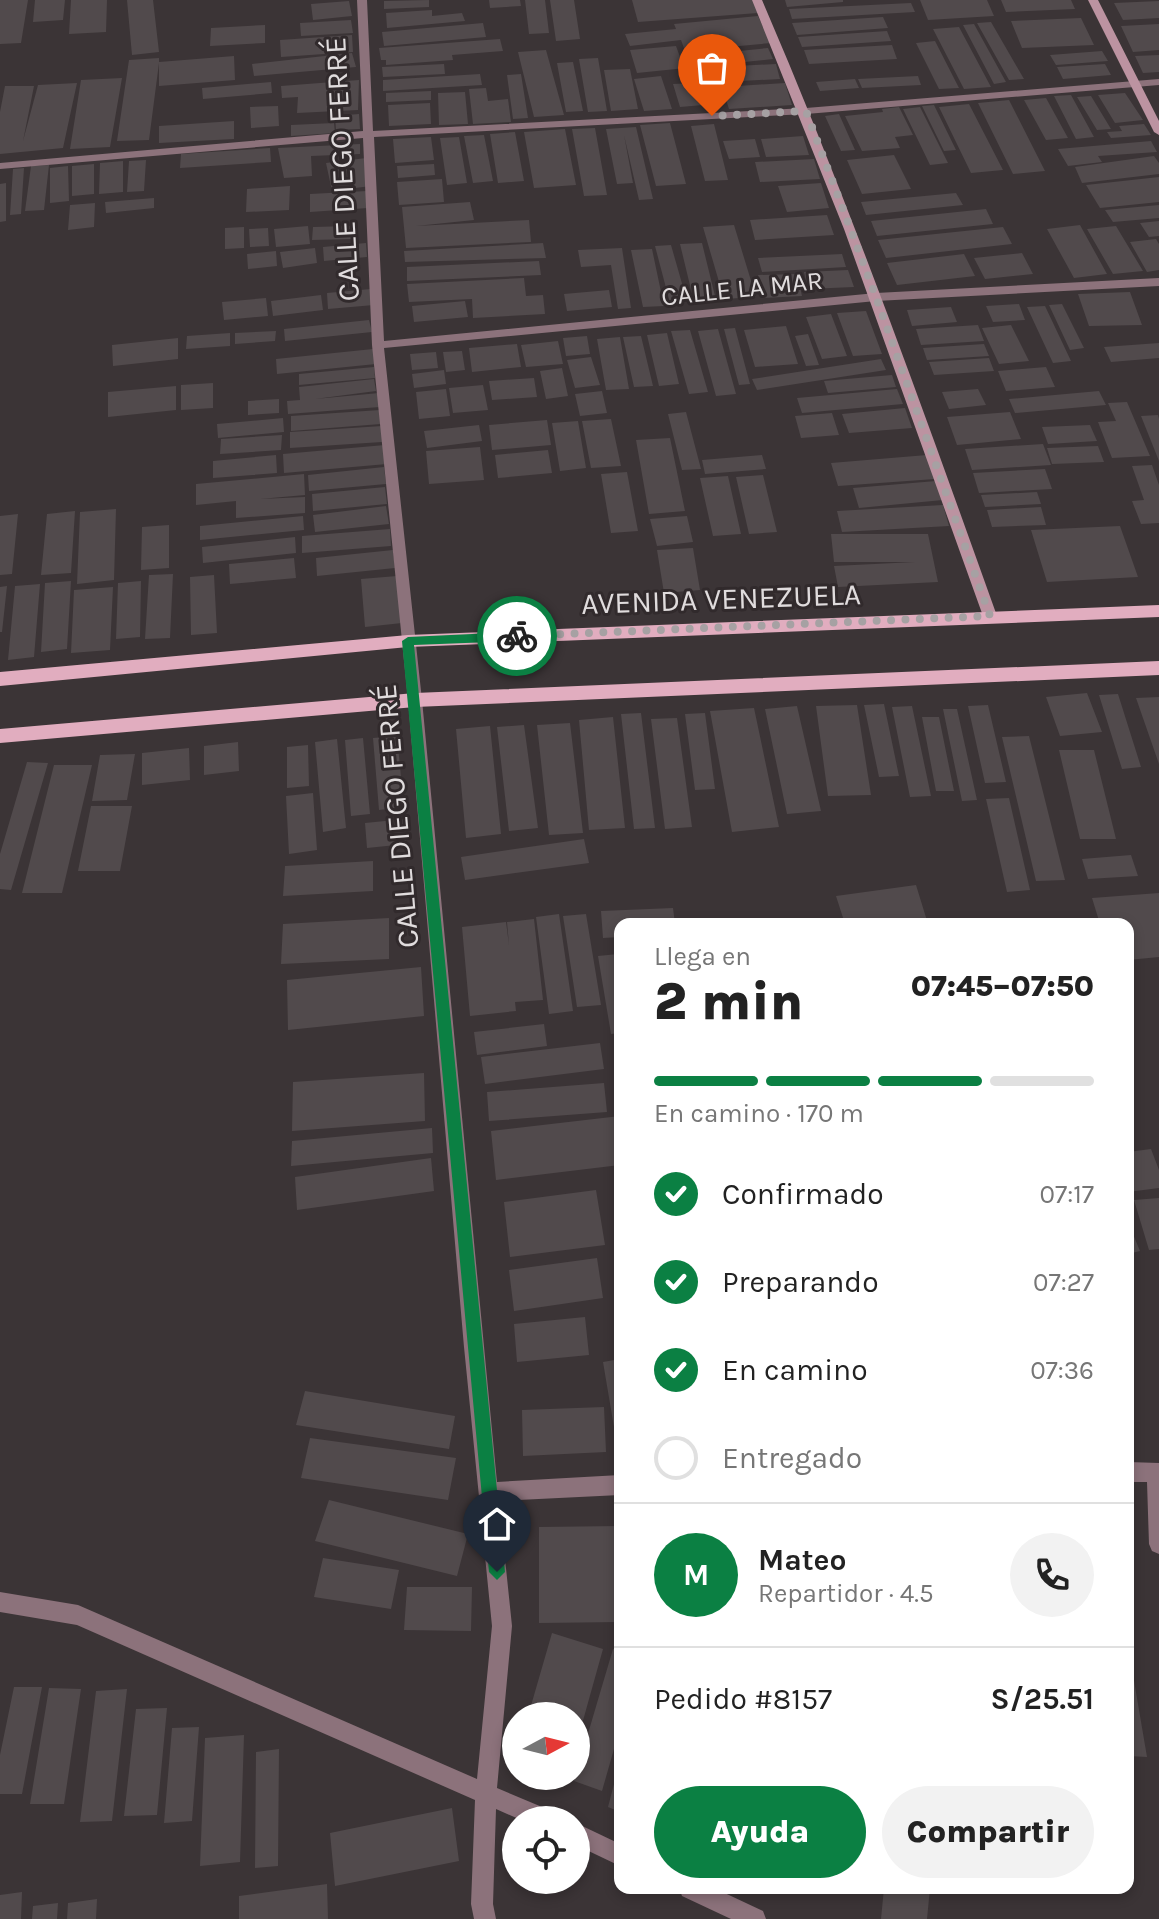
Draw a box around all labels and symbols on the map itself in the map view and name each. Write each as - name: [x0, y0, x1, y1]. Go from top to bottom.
- pin: [678, 34, 746, 116]
- street label: CALLE DIEGO FERRÉ: [317, 36, 367, 302]
- street label: CALLE LA MAR: [660, 265, 824, 312]
- street label: AVENIDA VENEZUELA: [581, 576, 861, 622]
- courier: [477, 596, 557, 676]
- street label: CALLE DIEGO FERRÉ: [368, 683, 426, 949]
- pin: [463, 1490, 531, 1572]
- north arrow: [502, 1702, 590, 1790]

